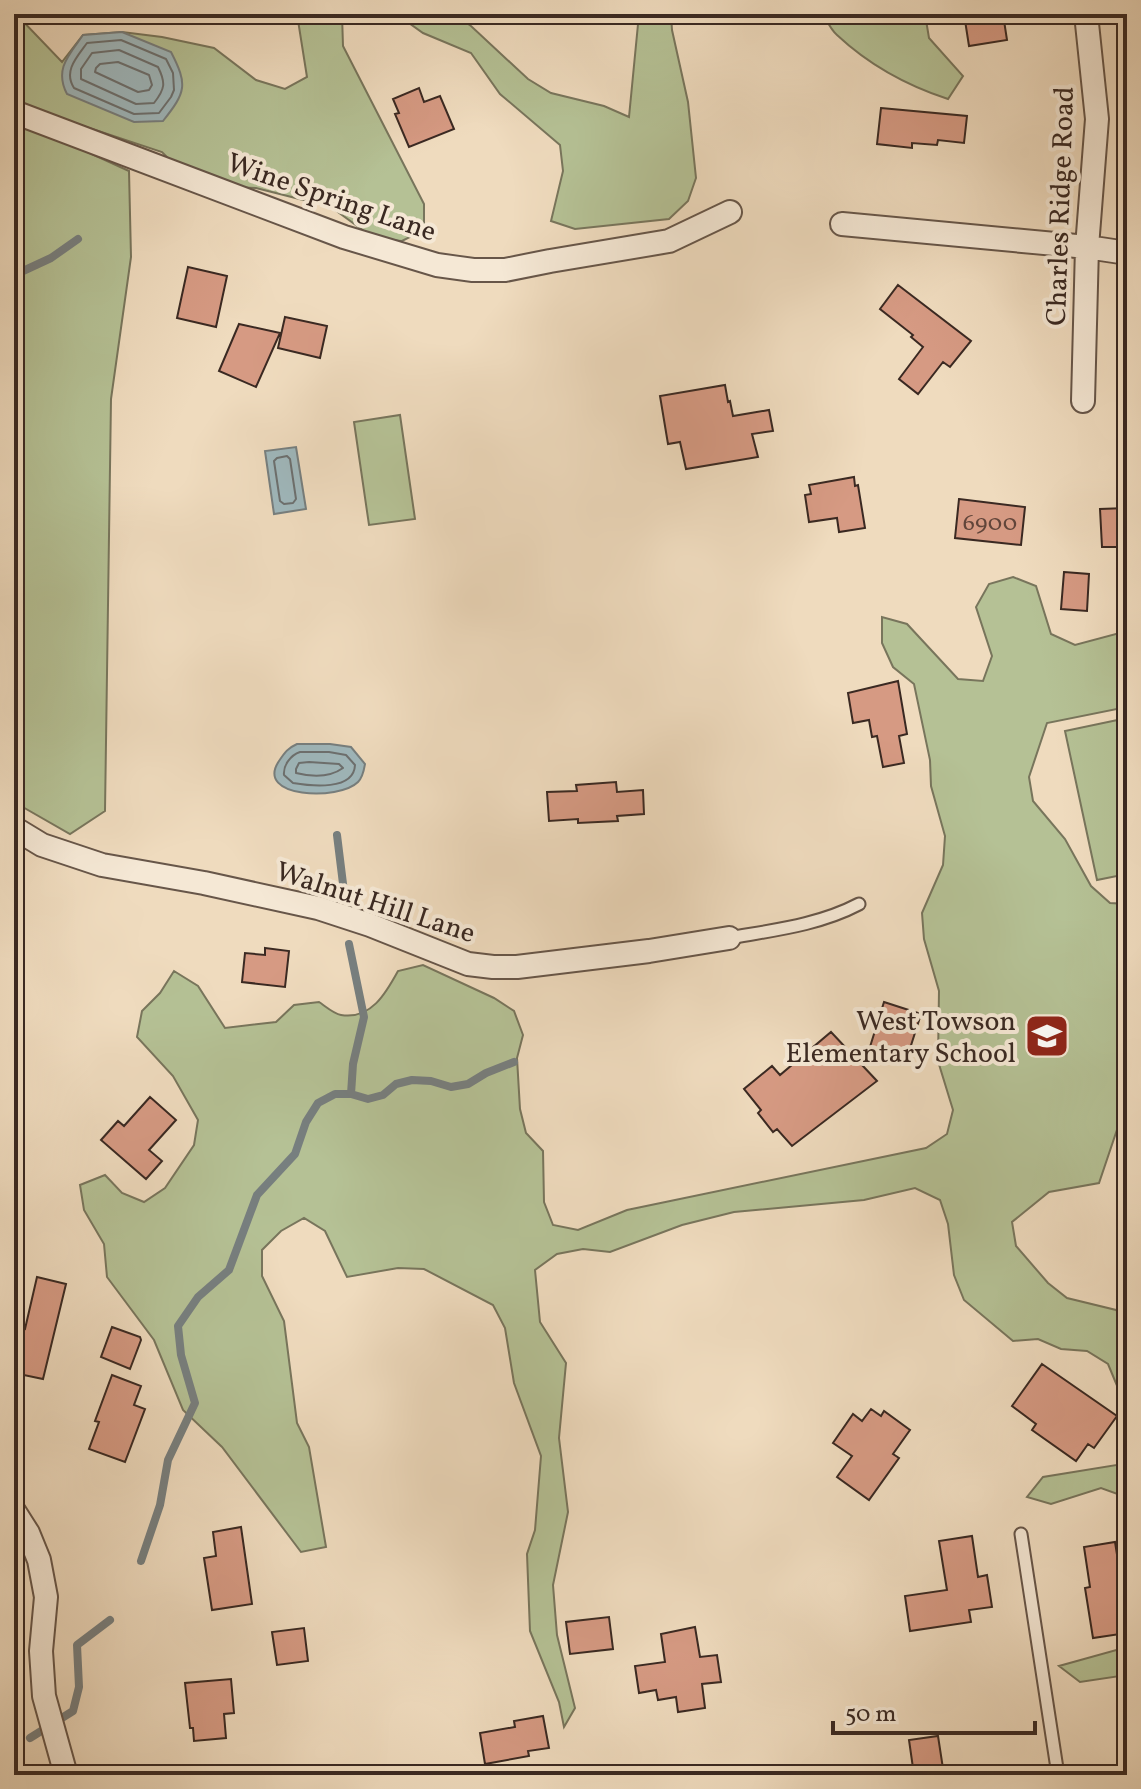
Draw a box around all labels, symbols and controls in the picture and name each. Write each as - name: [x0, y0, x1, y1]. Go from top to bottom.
- street label: Charles Ridge Road: [1038, 86, 1085, 327]
- street label: Wine Spring Lane: [221, 144, 441, 252]
- house number: 6900: [963, 507, 1017, 541]
- street label: Walnut Hill Lane: [270, 853, 480, 954]
- place label: West Towson Elementary School: [786, 1003, 1016, 1074]
- school or university icon: West Towson Elementary School: [1023, 1012, 1071, 1060]
- scale bar: [833, 1685, 1035, 1735]
- text: 50 m: [845, 1698, 897, 1732]

